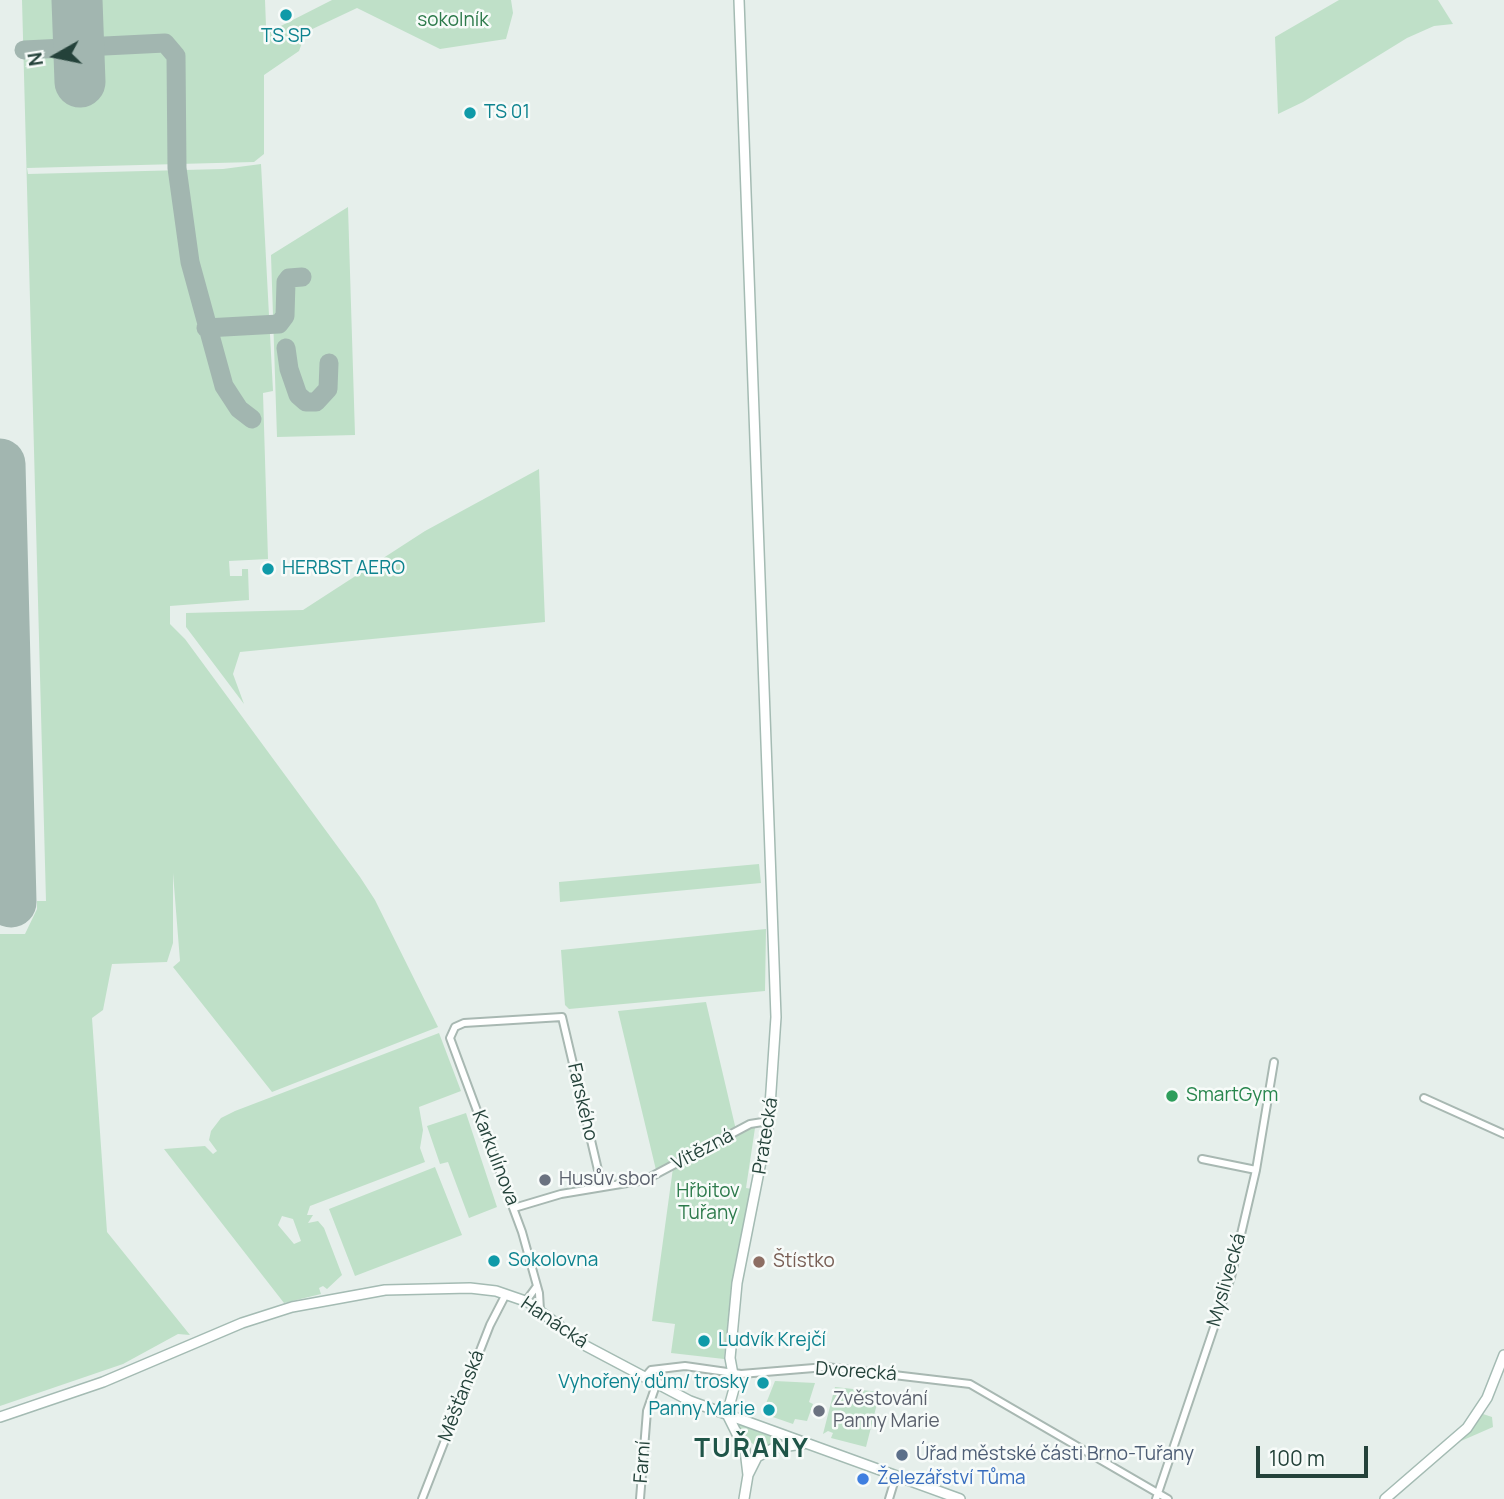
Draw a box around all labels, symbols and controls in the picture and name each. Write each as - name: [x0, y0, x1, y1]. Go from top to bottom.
- marker: TS SP: [278, 7, 294, 23]
- park label: sokolník: [417, 10, 489, 32]
- north arrow: [21, 21, 91, 91]
- place label: TS SP: [261, 26, 311, 48]
- text: N: [21, 51, 49, 68]
- place label: TS 01: [484, 102, 530, 124]
- marker: TS 01: [462, 105, 478, 121]
- place label: HERBST AERO: [282, 558, 405, 580]
- marker: HERBST AERO: [260, 561, 276, 577]
- street label: Farského: [562, 1061, 602, 1143]
- place label: SmartGym: [1186, 1085, 1278, 1107]
- marker: SmartGym: [1164, 1088, 1180, 1104]
- street label: Pratecká: [749, 1096, 783, 1176]
- street label: Karkulínova: [466, 1107, 524, 1209]
- street label: Vítězná: [668, 1124, 738, 1176]
- place label: Husův sbor: [559, 1169, 657, 1191]
- marker: Husův sbor: [537, 1172, 553, 1188]
- park label: Hřbitov Tuřany: [676, 1181, 740, 1225]
- street label: Myslivecká: [1203, 1231, 1251, 1329]
- place label: Sokolovna: [508, 1250, 598, 1272]
- place label: Štístko: [773, 1251, 835, 1273]
- marker: Sokolovna: [486, 1253, 502, 1269]
- marker: Štístko: [751, 1254, 767, 1270]
- street label: Hanácká: [516, 1292, 592, 1354]
- place label: Ludvík Krejčí: [718, 1330, 826, 1352]
- marker: Ludvík Krejčí: [696, 1333, 712, 1349]
- street label: Měšťanská: [434, 1347, 490, 1445]
- street label: Dvorecká: [815, 1358, 897, 1386]
- place label: Vyhořený dům/ trosky: [558, 1372, 749, 1394]
- marker: Vyhořený dům/ trosky: [755, 1375, 771, 1391]
- place label: Zvěstování Panny Marie: [833, 1389, 940, 1433]
- place label: Panny Marie: [648, 1399, 755, 1421]
- marker: Panny Marie: [761, 1402, 777, 1418]
- marker: Zvěstování Panny Marie: [811, 1403, 827, 1419]
- scale bar: [1259, 1432, 1371, 1476]
- district label: TUŘANY: [695, 1434, 809, 1466]
- street label: Farní: [630, 1440, 656, 1484]
- place label: Úřad městské části Brno-Tuřany: [916, 1444, 1194, 1466]
- text: 100 m: [1269, 1444, 1325, 1472]
- marker: Úřad městské části Brno-Tuřany: [894, 1447, 910, 1463]
- place label: Železářství Tůma: [877, 1468, 1026, 1490]
- marker: Železářství Tůma: [855, 1471, 871, 1487]

